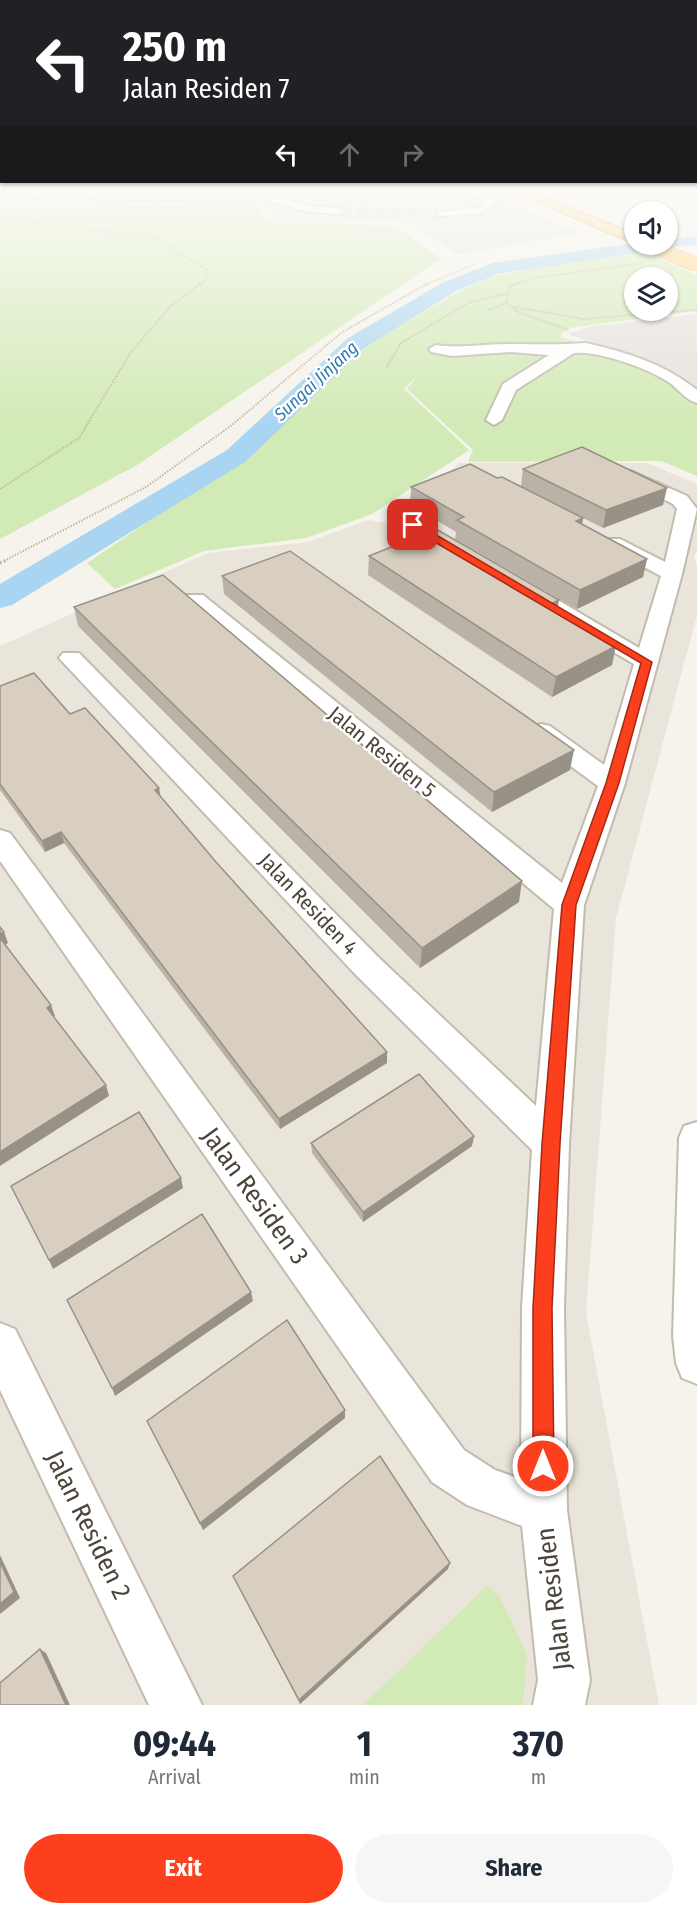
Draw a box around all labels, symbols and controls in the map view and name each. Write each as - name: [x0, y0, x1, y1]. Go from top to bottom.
- text: 250 m: [123, 22, 227, 72]
- icon: left: [24, 24, 102, 102]
- text: Jalan Residen 7: [123, 73, 289, 105]
- icon: left: [270, 138, 303, 171]
- icon: ahead: [333, 138, 366, 171]
- icon: right: [396, 138, 429, 171]
- map controls: [624, 201, 678, 321]
- button: sound: [624, 201, 678, 255]
- button: layers: [624, 267, 678, 321]
- water label: Sungai Jinjang: [269, 337, 362, 426]
- pin: [387, 499, 438, 550]
- icon: arrive: [396, 508, 429, 541]
- street label: Jalan Residen 5: [323, 701, 441, 803]
- street label: Jalan Residen 4: [253, 848, 363, 960]
- street label: Jalan Residen 3: [195, 1122, 315, 1270]
- position arrow: [511, 1434, 575, 1498]
- street label: Jalan Residen 2: [39, 1446, 137, 1604]
- street label: Jalan Residen: [530, 1526, 578, 1672]
- text: 09:44: [133, 1722, 216, 1766]
- text: 1: [357, 1722, 372, 1766]
- text: 370: [513, 1722, 564, 1766]
- text: Arrival: [148, 1765, 201, 1789]
- text: min: [349, 1765, 380, 1789]
- text: m: [531, 1765, 546, 1789]
- button: Exit: [24, 1834, 343, 1903]
- button: Share: [355, 1834, 673, 1903]

